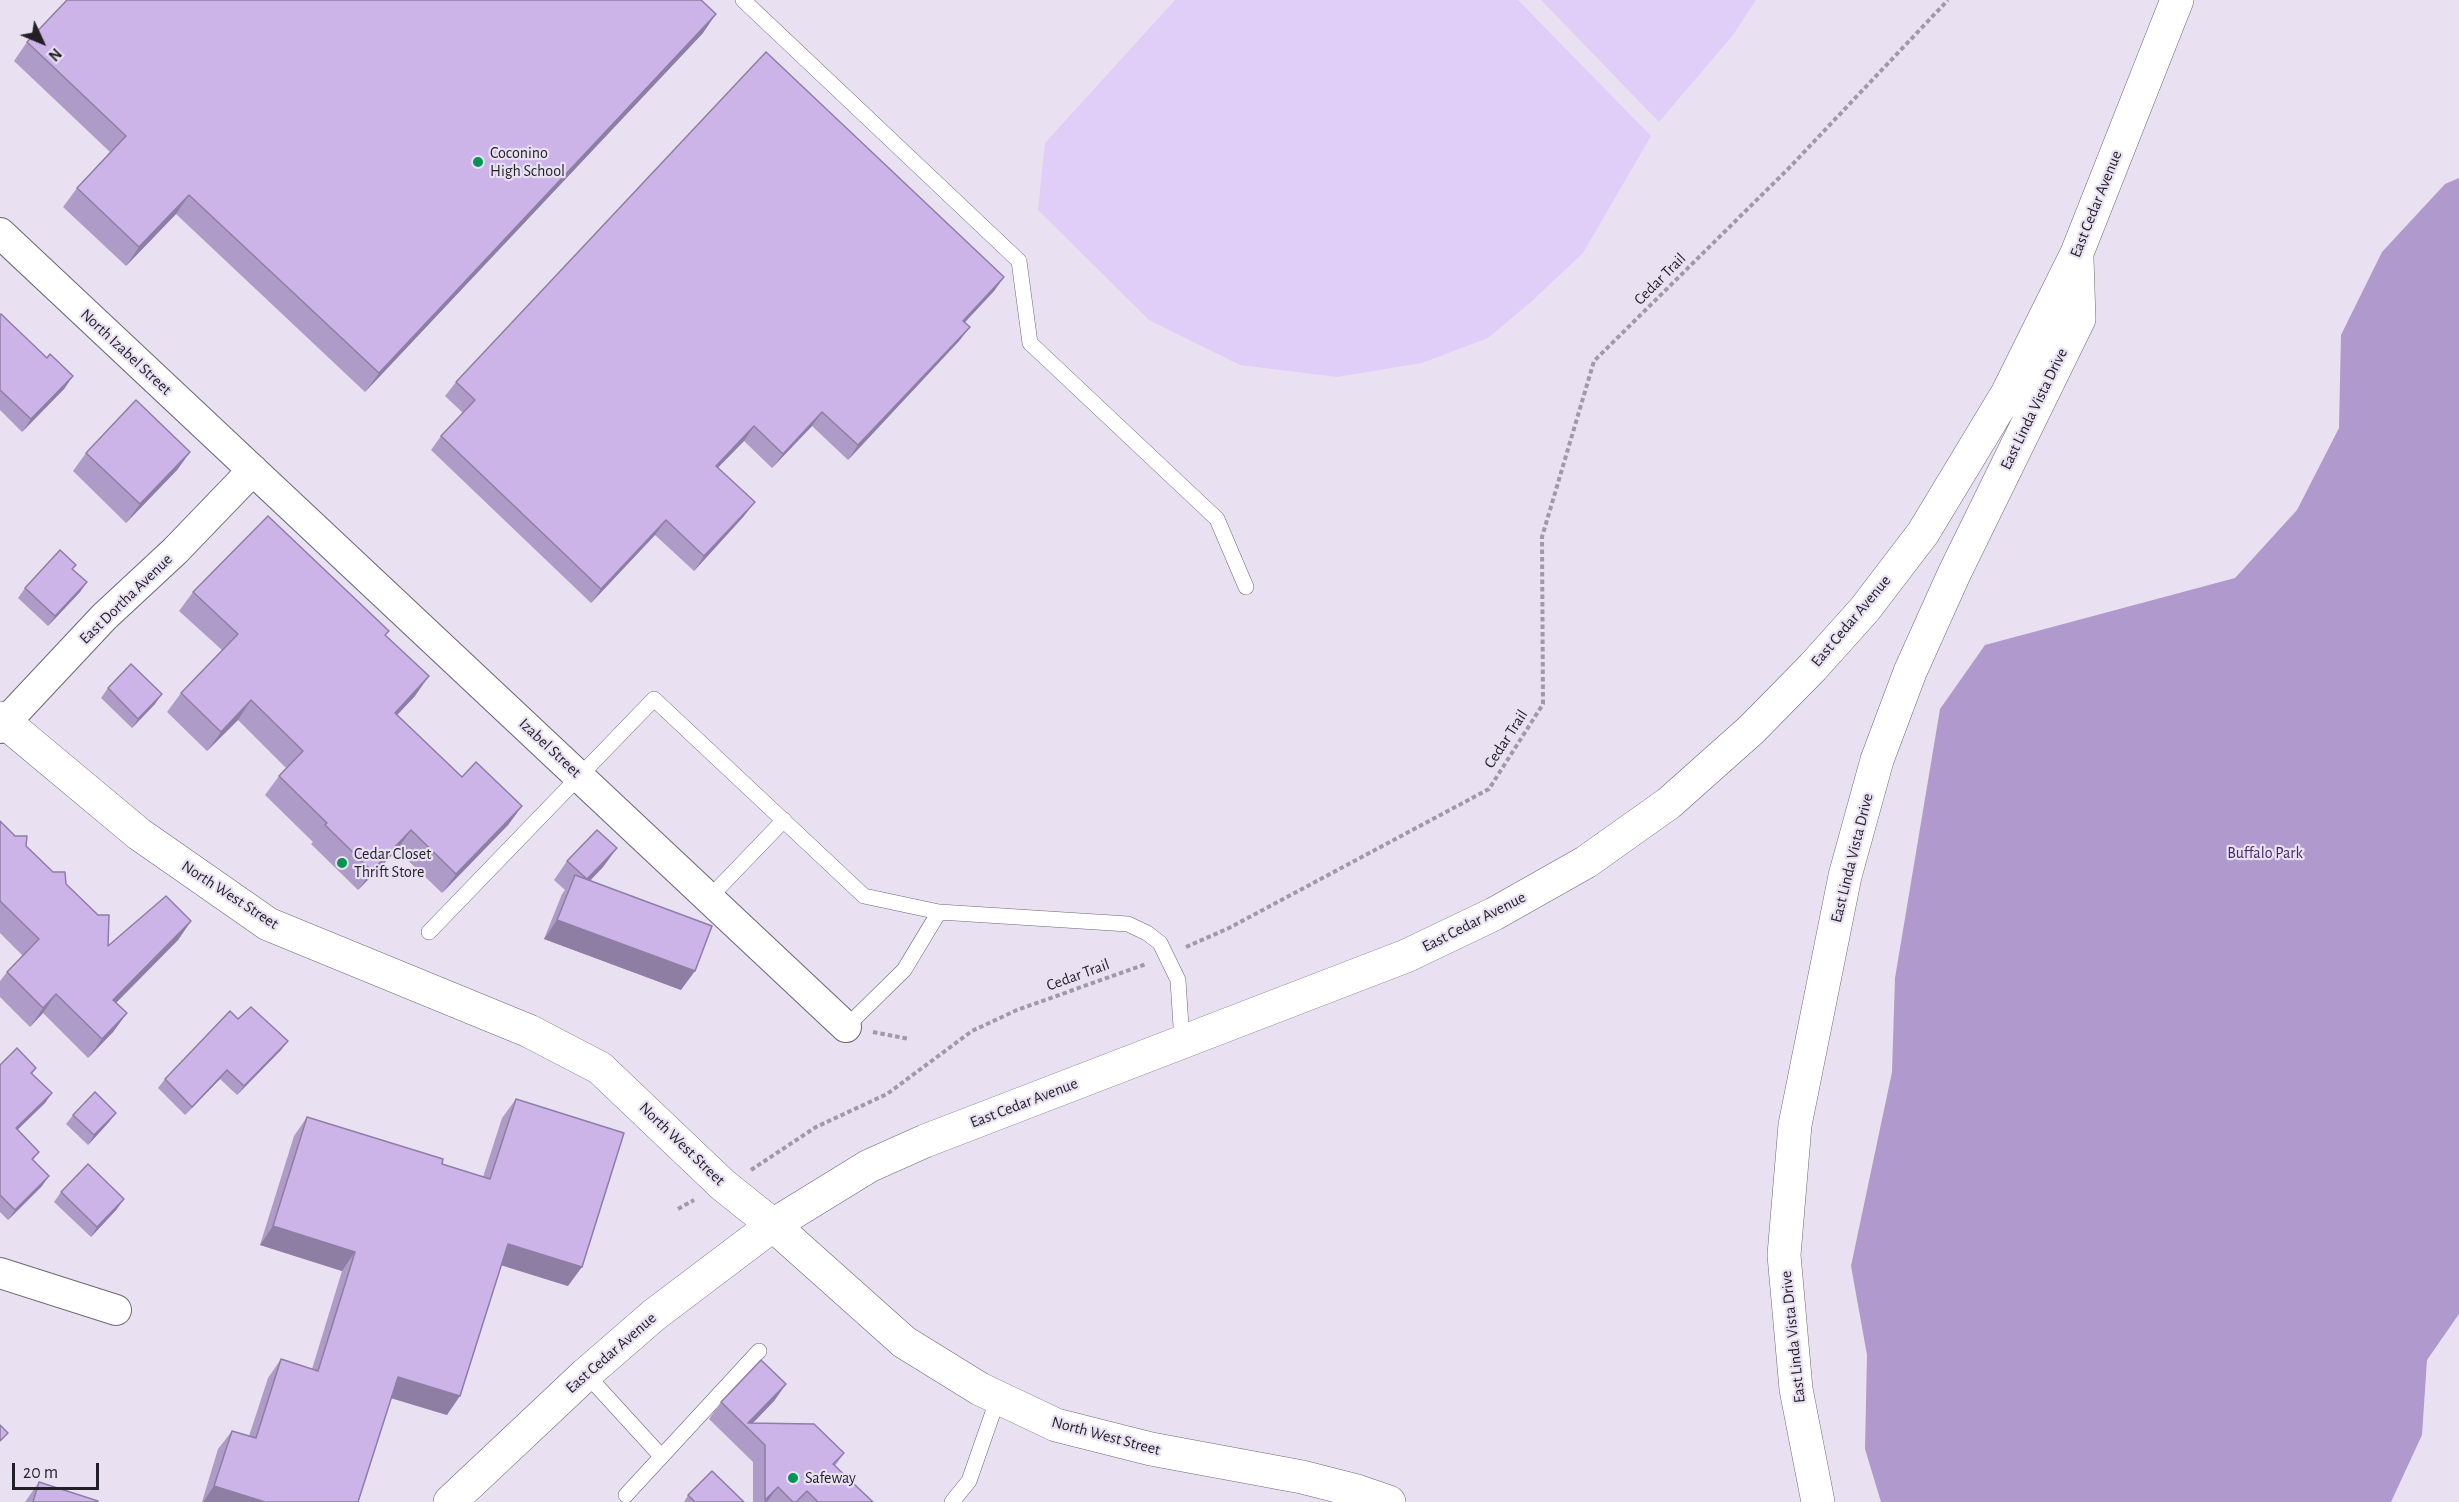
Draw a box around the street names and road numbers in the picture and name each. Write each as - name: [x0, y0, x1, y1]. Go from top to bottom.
- street label: East Cedar Avenue: [2066, 148, 2126, 260]
- street label: Cedar Trail: [1630, 249, 1690, 309]
- street label: North Izabel Street: [76, 305, 176, 399]
- street label: East Linda Vista Drive: [1996, 345, 2072, 473]
- street label: East Dortha Avenue: [76, 550, 176, 648]
- street label: East Cedar Avenue: [1807, 571, 1895, 671]
- street label: Cedar Trail: [1480, 706, 1532, 772]
- street label: Izabel Street: [515, 714, 585, 782]
- street label: East Linda Vista Drive: [1827, 791, 1877, 925]
- street label: North West Street: [178, 856, 282, 934]
- street label: East Cedar Avenue: [1419, 888, 1529, 956]
- street label: Cedar Trail: [1044, 955, 1112, 995]
- street label: East Cedar Avenue: [967, 1074, 1081, 1132]
- street label: North West Street: [635, 1098, 729, 1190]
- street label: East Linda Vista Drive: [1777, 1270, 1809, 1404]
- street label: East Cedar Avenue: [562, 1308, 660, 1398]
- street label: North West Street: [1050, 1412, 1162, 1460]

